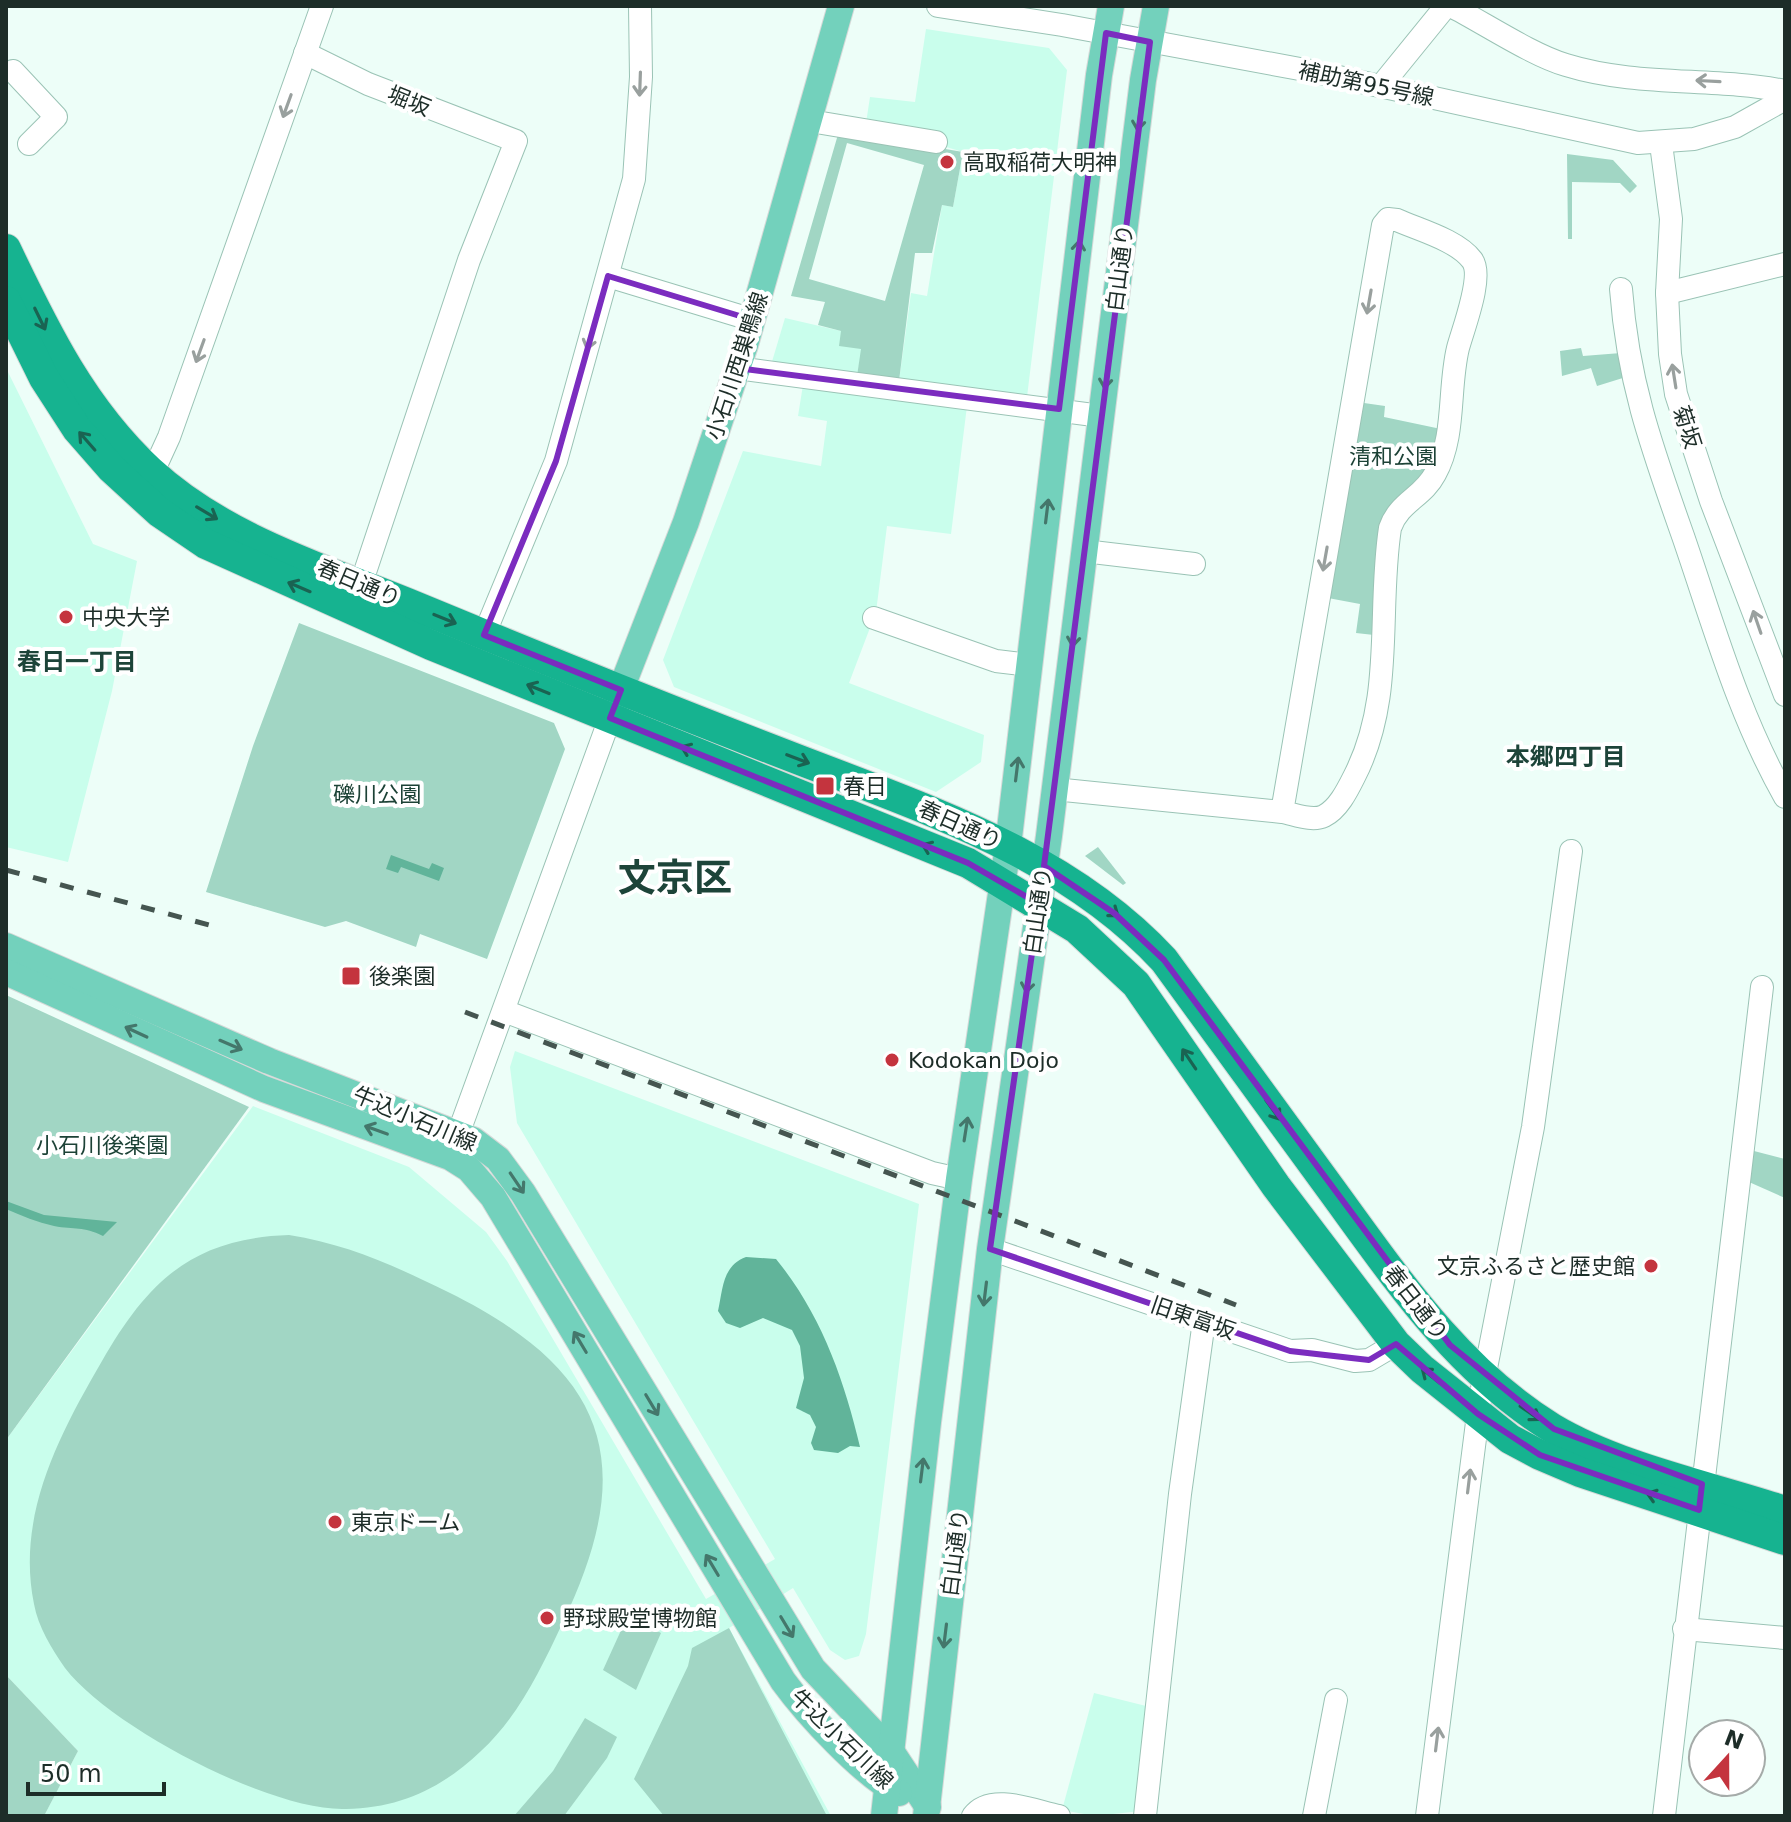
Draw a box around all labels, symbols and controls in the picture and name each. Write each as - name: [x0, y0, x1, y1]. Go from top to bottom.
- street label: 補助第95号線: [1296, 57, 1436, 111]
- one-way arrow: [632, 70, 647, 97]
- one-way arrow: [1695, 73, 1722, 88]
- street label: 堀坂: [384, 81, 434, 121]
- one-way arrow: [278, 93, 293, 118]
- one-way arrow: [1131, 105, 1146, 132]
- place label: 高取稲荷大明神: [963, 150, 1117, 175]
- marker: 高取稲荷大明神: [938, 153, 956, 171]
- street label: 白山通り: [1102, 223, 1138, 313]
- one-way arrow: [1071, 240, 1086, 266]
- street label: 小石川西巣鴨線: [701, 289, 773, 443]
- one-way arrow: [1361, 289, 1376, 315]
- one-way arrow: [33, 307, 48, 331]
- one-way arrow: [582, 324, 597, 350]
- one-way arrow: [192, 338, 206, 363]
- one-way arrow: [1098, 364, 1113, 389]
- one-way arrow: [1665, 364, 1680, 390]
- street label: 菊坂: [1668, 402, 1706, 452]
- one-way arrow: [78, 431, 96, 452]
- park label: 清和公園: [1349, 444, 1437, 469]
- one-way arrow: [1040, 498, 1055, 525]
- one-way arrow: [195, 505, 218, 521]
- one-way arrow: [1317, 545, 1332, 571]
- street label: 春日通り: [314, 554, 404, 612]
- one-way arrow: [287, 578, 311, 593]
- place label: 中央大学: [82, 605, 170, 630]
- marker: 中央大学: [57, 608, 75, 626]
- one-way arrow: [1749, 610, 1764, 635]
- one-way arrow: [432, 612, 457, 627]
- one-way arrow: [1066, 622, 1081, 647]
- district label: 春日一丁目: [17, 648, 137, 676]
- one-way arrow: [526, 680, 551, 695]
- one-way arrow: [680, 743, 705, 757]
- district label: 本郷四丁目: [1506, 743, 1626, 771]
- one-way arrow: [785, 753, 810, 767]
- one-way arrow: [1010, 757, 1025, 782]
- place label: 春日: [843, 774, 887, 799]
- marker: 春日: [814, 775, 836, 797]
- park label: 礫川公園: [333, 782, 421, 807]
- street label: 春日通り: [915, 796, 1005, 854]
- one-way arrow: [921, 841, 946, 855]
- district label: 文京区: [618, 856, 732, 900]
- street label: 白山通り: [1019, 866, 1057, 956]
- one-way arrow: [1098, 901, 1119, 918]
- place label: 後楽園: [369, 964, 435, 989]
- marker: 後楽園: [340, 965, 362, 987]
- one-way arrow: [1020, 968, 1035, 994]
- one-way arrow: [124, 1024, 148, 1039]
- one-way arrow: [218, 1039, 243, 1054]
- place label: Kodokan Dojo: [908, 1048, 1059, 1073]
- one-way arrow: [1181, 1048, 1197, 1071]
- marker: Kodokan Dojo: [883, 1051, 901, 1069]
- street label: 牛込小石川線: [349, 1082, 481, 1156]
- one-way arrow: [1265, 1098, 1281, 1120]
- one-way arrow: [959, 1116, 974, 1142]
- one-way arrow: [364, 1122, 389, 1136]
- park label: 小石川後楽園: [36, 1133, 168, 1158]
- one-way arrow: [509, 1171, 525, 1194]
- place label: 文京ふるさと歴史館: [1437, 1254, 1635, 1279]
- marker: 文京ふるさと歴史館: [1642, 1257, 1660, 1275]
- street label: 春日通り: [1379, 1261, 1453, 1345]
- one-way arrow: [977, 1281, 992, 1307]
- street label: 旧東富坂: [1147, 1292, 1239, 1344]
- one-way arrow: [572, 1331, 588, 1354]
- one-way arrow: [1421, 1368, 1442, 1385]
- one-way arrow: [645, 1393, 661, 1416]
- one-way arrow: [1519, 1405, 1541, 1421]
- one-way arrow: [915, 1458, 930, 1483]
- one-way arrow: [1462, 1468, 1477, 1495]
- one-way arrow: [1646, 1489, 1671, 1503]
- street label: 白山通り: [937, 1508, 973, 1598]
- place label: 東京ドーム: [351, 1510, 460, 1535]
- marker: 東京ドーム: [326, 1513, 344, 1531]
- one-way arrow: [704, 1554, 720, 1577]
- place label: 野球殿堂博物館: [563, 1606, 717, 1631]
- marker: 野球殿堂博物館: [538, 1609, 556, 1627]
- one-way arrow: [780, 1615, 796, 1638]
- one-way arrow: [938, 1622, 953, 1649]
- street label: 牛込小石川線: [786, 1684, 898, 1794]
- north arrow: [1687, 1718, 1767, 1798]
- text: N: [1721, 1725, 1747, 1755]
- one-way arrow: [1430, 1727, 1445, 1752]
- scale bar: [28, 1746, 164, 1796]
- text: 50 m: [40, 1760, 102, 1788]

